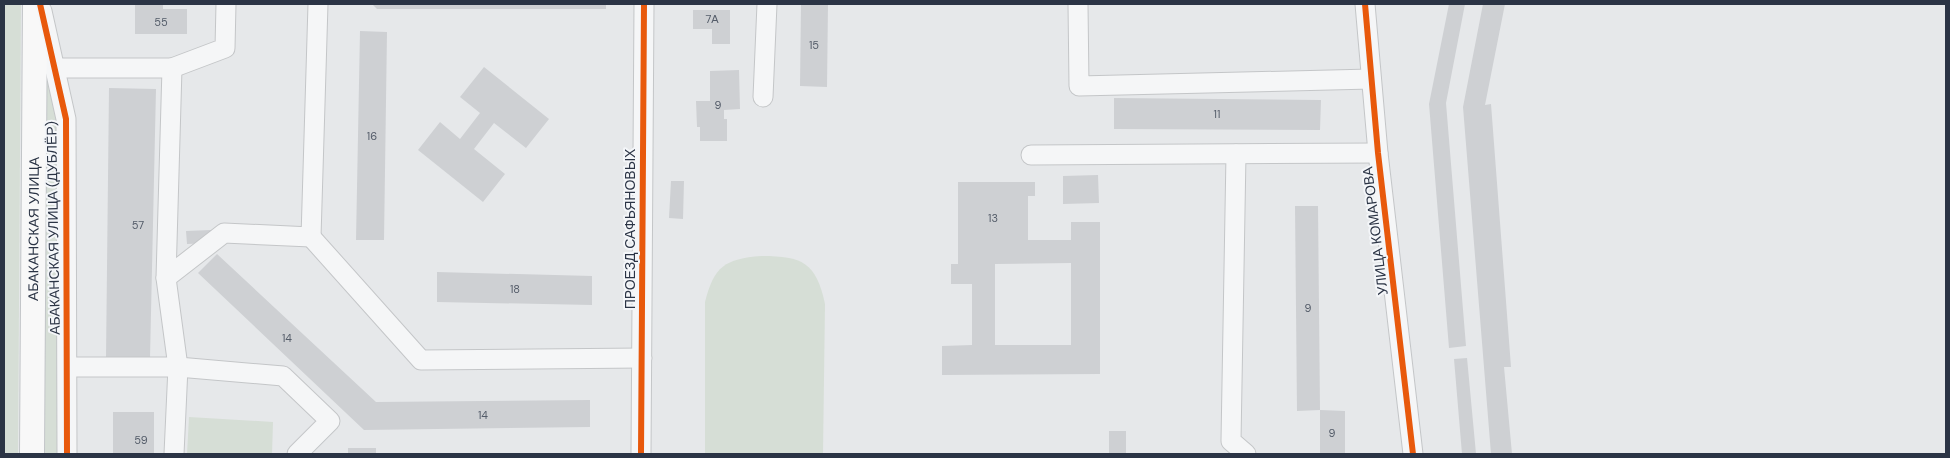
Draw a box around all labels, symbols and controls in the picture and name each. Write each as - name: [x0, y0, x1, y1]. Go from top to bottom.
- house number: 7А: [705, 12, 719, 26]
- house number: 55: [154, 15, 168, 29]
- house number: 15: [809, 38, 819, 52]
- house number: 9: [715, 98, 722, 112]
- house number: 11: [1214, 107, 1220, 121]
- street label: АБАКАНСКАЯ УЛИЦА (ДУБЛЁР): [42, 121, 64, 335]
- house number: 16: [367, 129, 377, 143]
- street label: ПРОЕЗД САФЬЯНОВЫХ: [621, 148, 639, 309]
- street label: АБАКАНСКАЯ УЛИЦА: [24, 156, 43, 301]
- street label: УЛИЦА КОМАРОВА: [1358, 165, 1392, 296]
- house number: 13: [988, 211, 998, 225]
- house number: 57: [132, 218, 144, 232]
- house number: 18: [510, 282, 520, 296]
- house number: 9: [1305, 301, 1312, 315]
- house number: 14: [282, 331, 292, 345]
- house number: 14: [478, 408, 488, 422]
- house number: 9: [1329, 426, 1336, 440]
- house number: 59: [134, 433, 148, 447]

